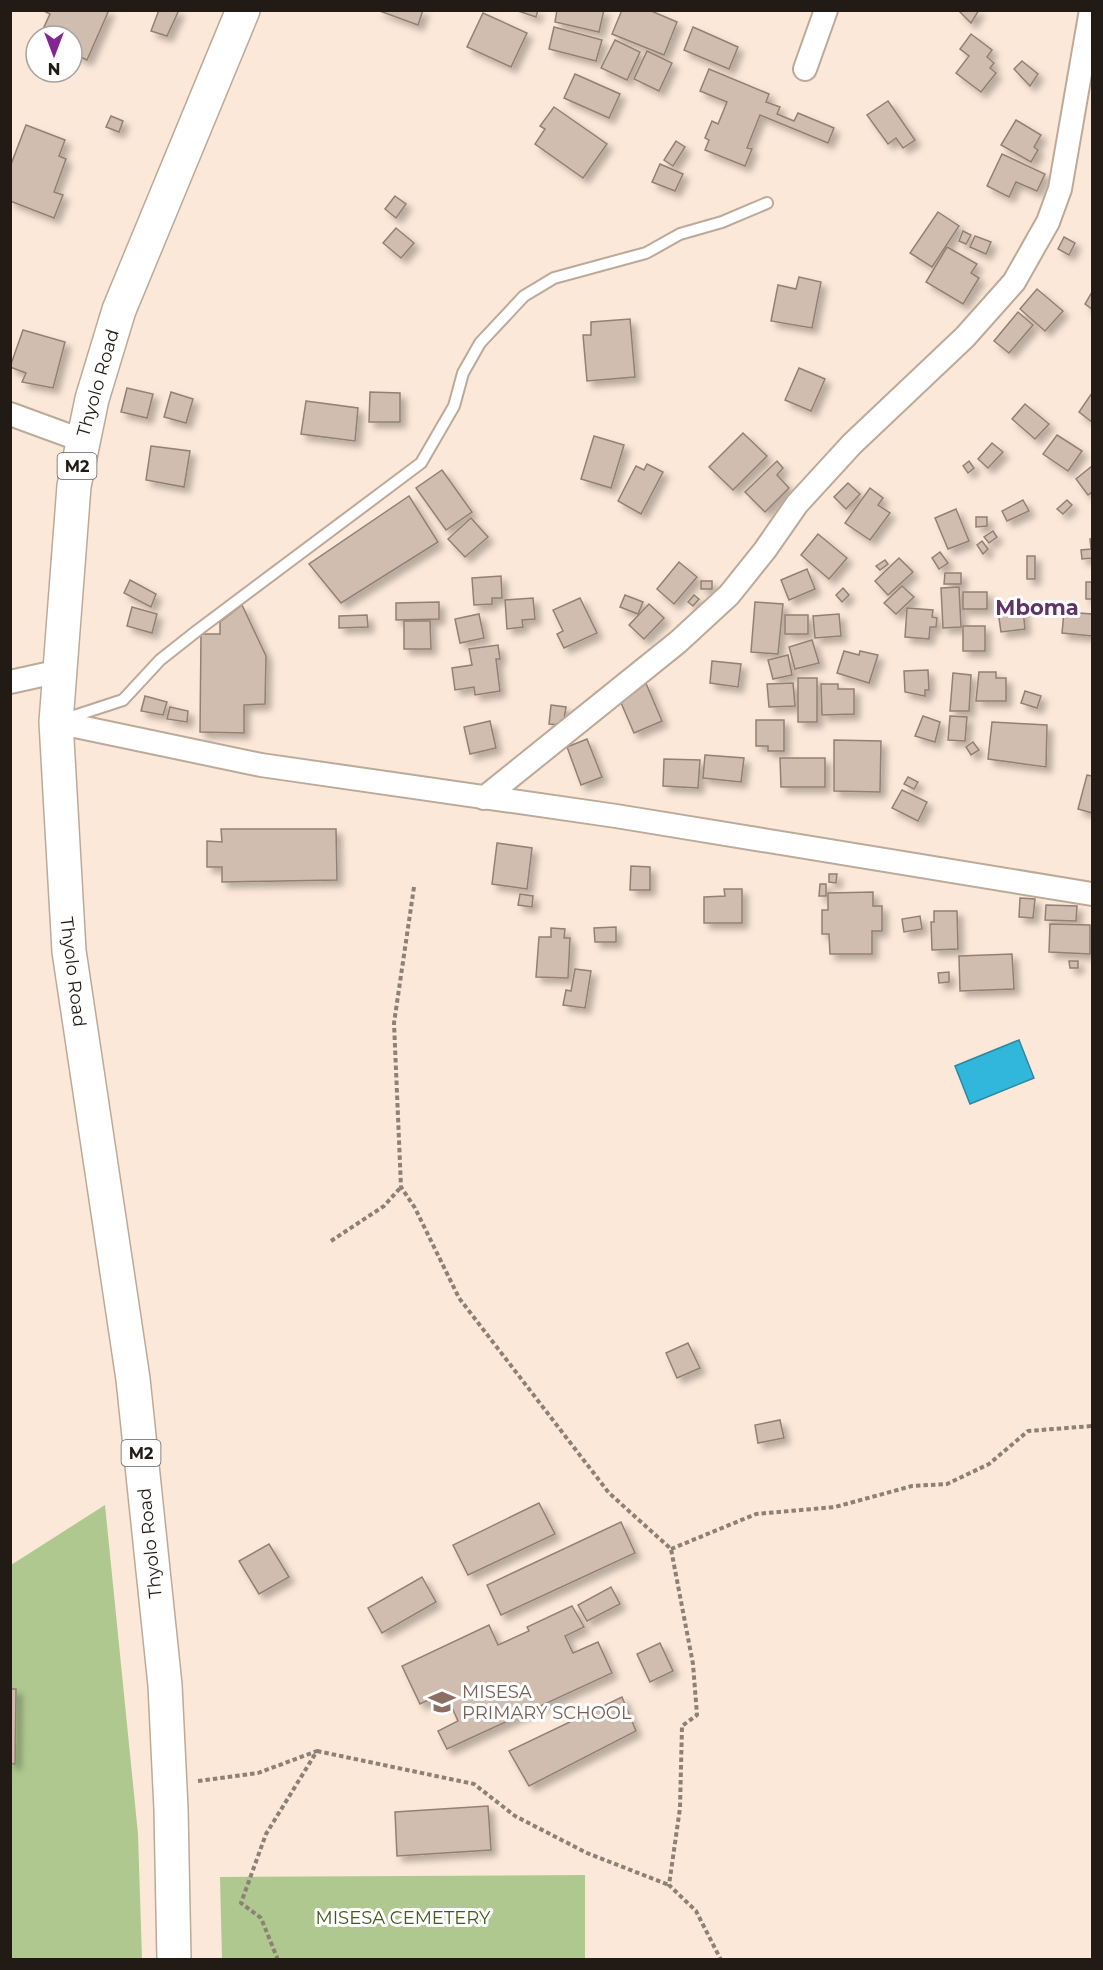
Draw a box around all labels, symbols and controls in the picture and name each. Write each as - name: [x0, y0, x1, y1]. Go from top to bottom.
- north arrow: [24, 24, 84, 84]
- text: N: [48, 59, 60, 78]
- street label: Thyolo Road: [72, 327, 124, 439]
- road number: M2: [58, 453, 97, 479]
- district label: Mboma: [995, 595, 1079, 620]
- street label: Thyolo Road: [55, 916, 91, 1028]
- road number: M2: [122, 1440, 160, 1466]
- street label: Thyolo Road: [133, 1487, 167, 1599]
- place label: MISESA PRIMARY SCHOOL: [462, 1681, 632, 1724]
- school or university icon: MISESA PRIMARY SCHOOL: [427, 1687, 457, 1717]
- park label: MISESA CEMETERY: [315, 1907, 491, 1929]

